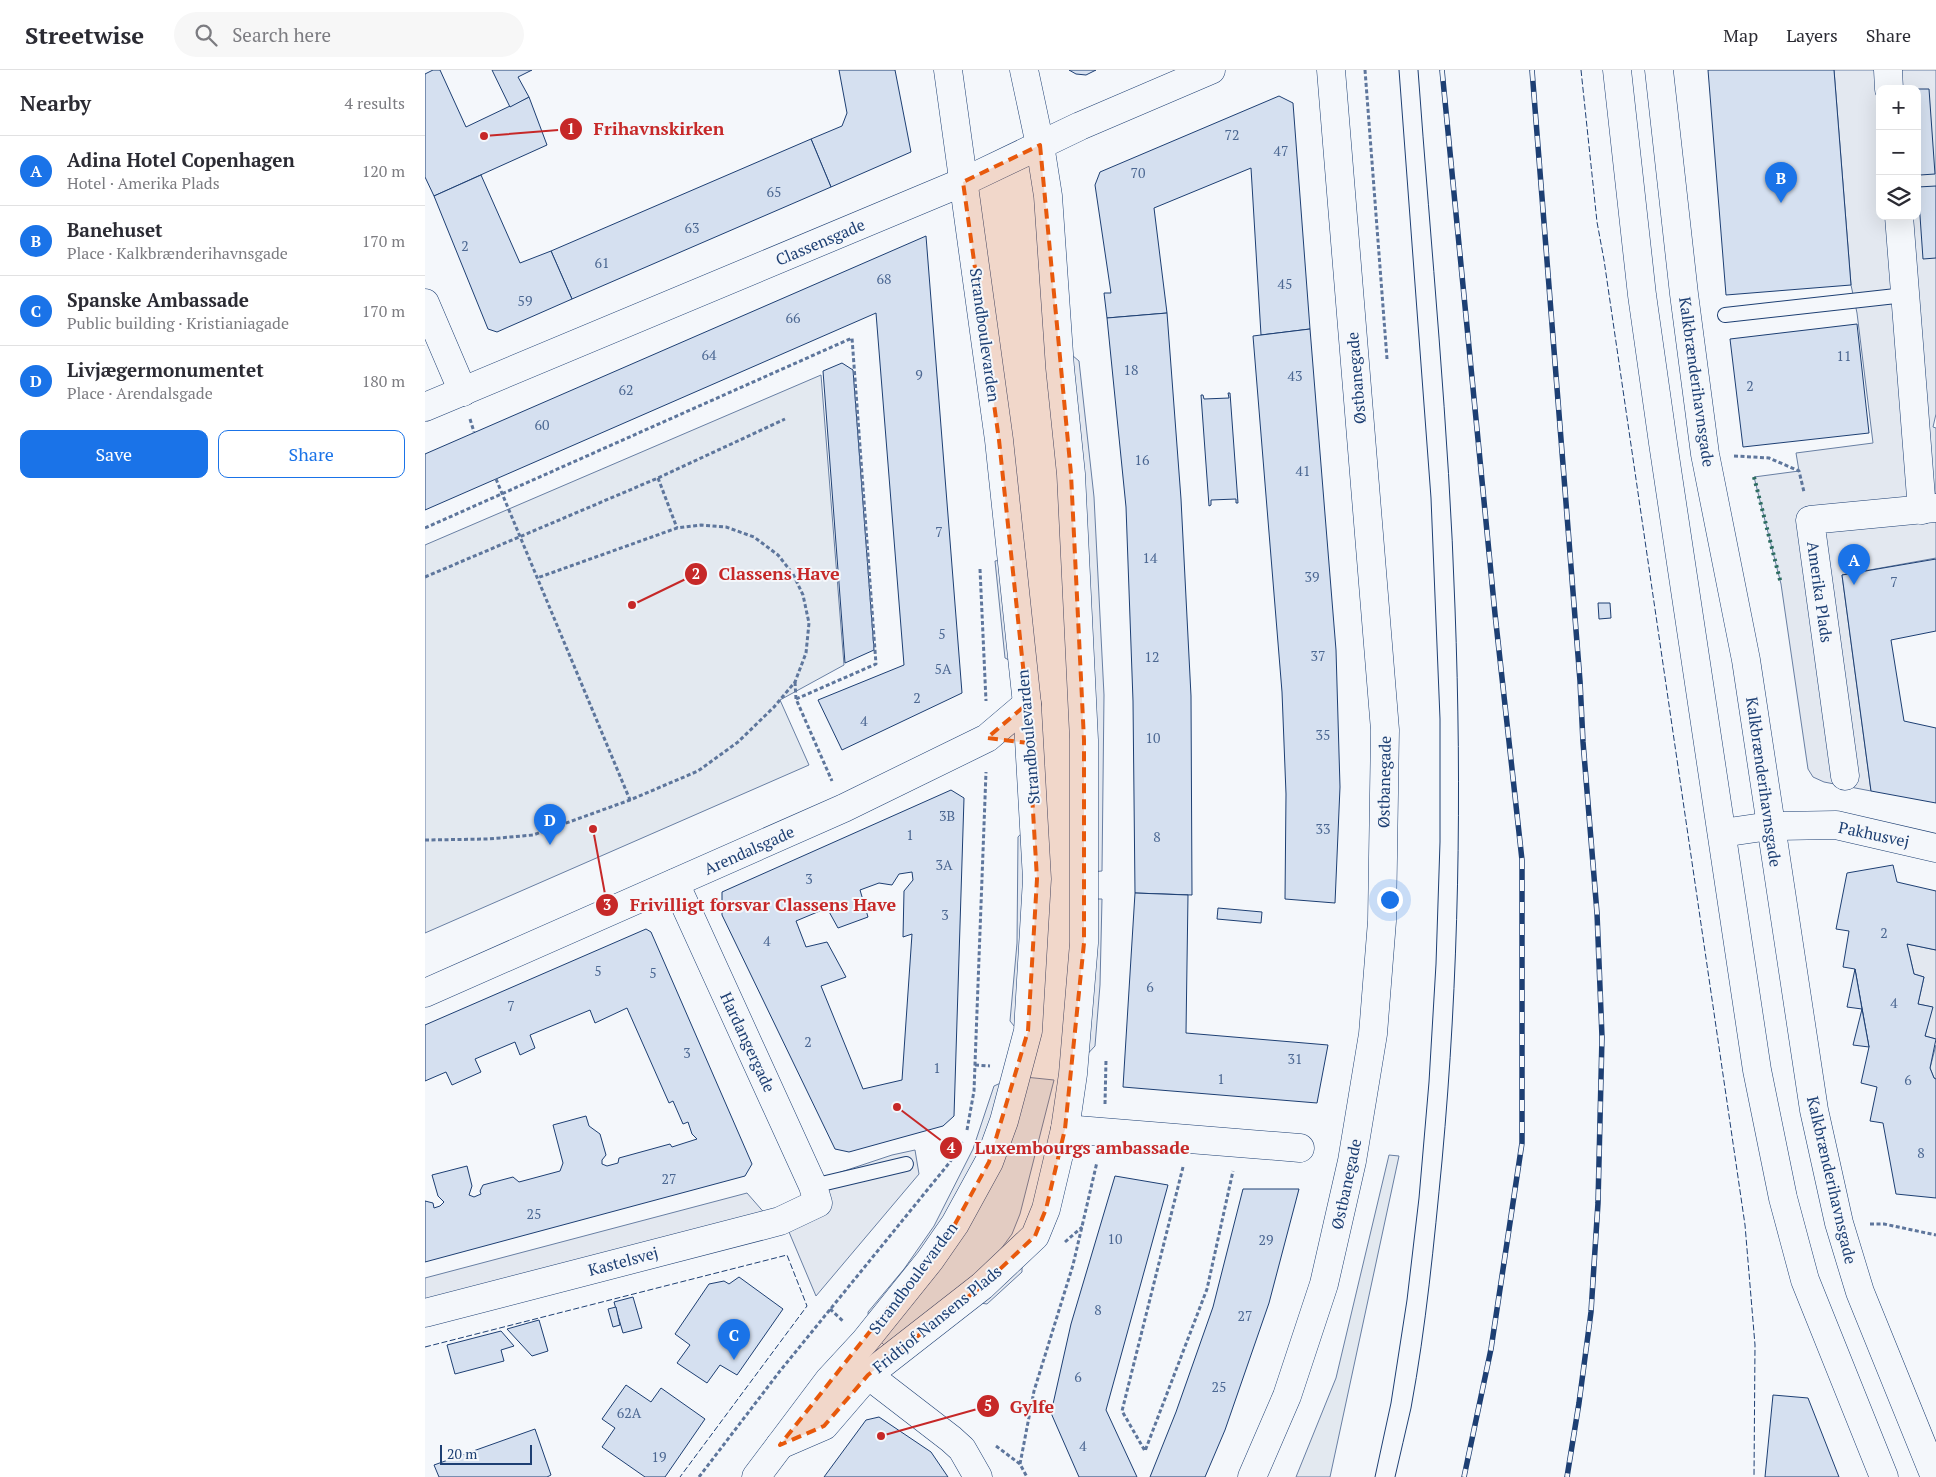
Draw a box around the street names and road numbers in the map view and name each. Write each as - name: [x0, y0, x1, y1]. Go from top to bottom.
- street label: Classensgade: [772, 213, 868, 271]
- street label: Strandboulevarden: [965, 267, 1005, 404]
- street label: Kalkbrænderihavnsgade: [1674, 295, 1720, 469]
- street label: Østbanegade: [1341, 331, 1371, 425]
- street label: Amerika Plads: [1802, 540, 1838, 644]
- street label: Strandboulevarden: [1011, 668, 1045, 805]
- street label: Kalkbrænderihavnsgade: [1741, 695, 1787, 869]
- street label: Østbanegade: [1372, 736, 1396, 828]
- street label: Pakhusvej: [1837, 816, 1911, 852]
- street label: Arendalsgade: [700, 820, 798, 880]
- street label: Hardangergade: [715, 988, 781, 1096]
- street label: Kalkbrænderihavnsgade: [1802, 1094, 1862, 1266]
- street label: Østbanegade: [1326, 1136, 1366, 1232]
- street label: Strandboulevarden: [864, 1217, 963, 1339]
- street label: Kastelsvej: [586, 1241, 660, 1281]
- street label: Fridtjof Nansens Plads: [868, 1260, 1006, 1378]

